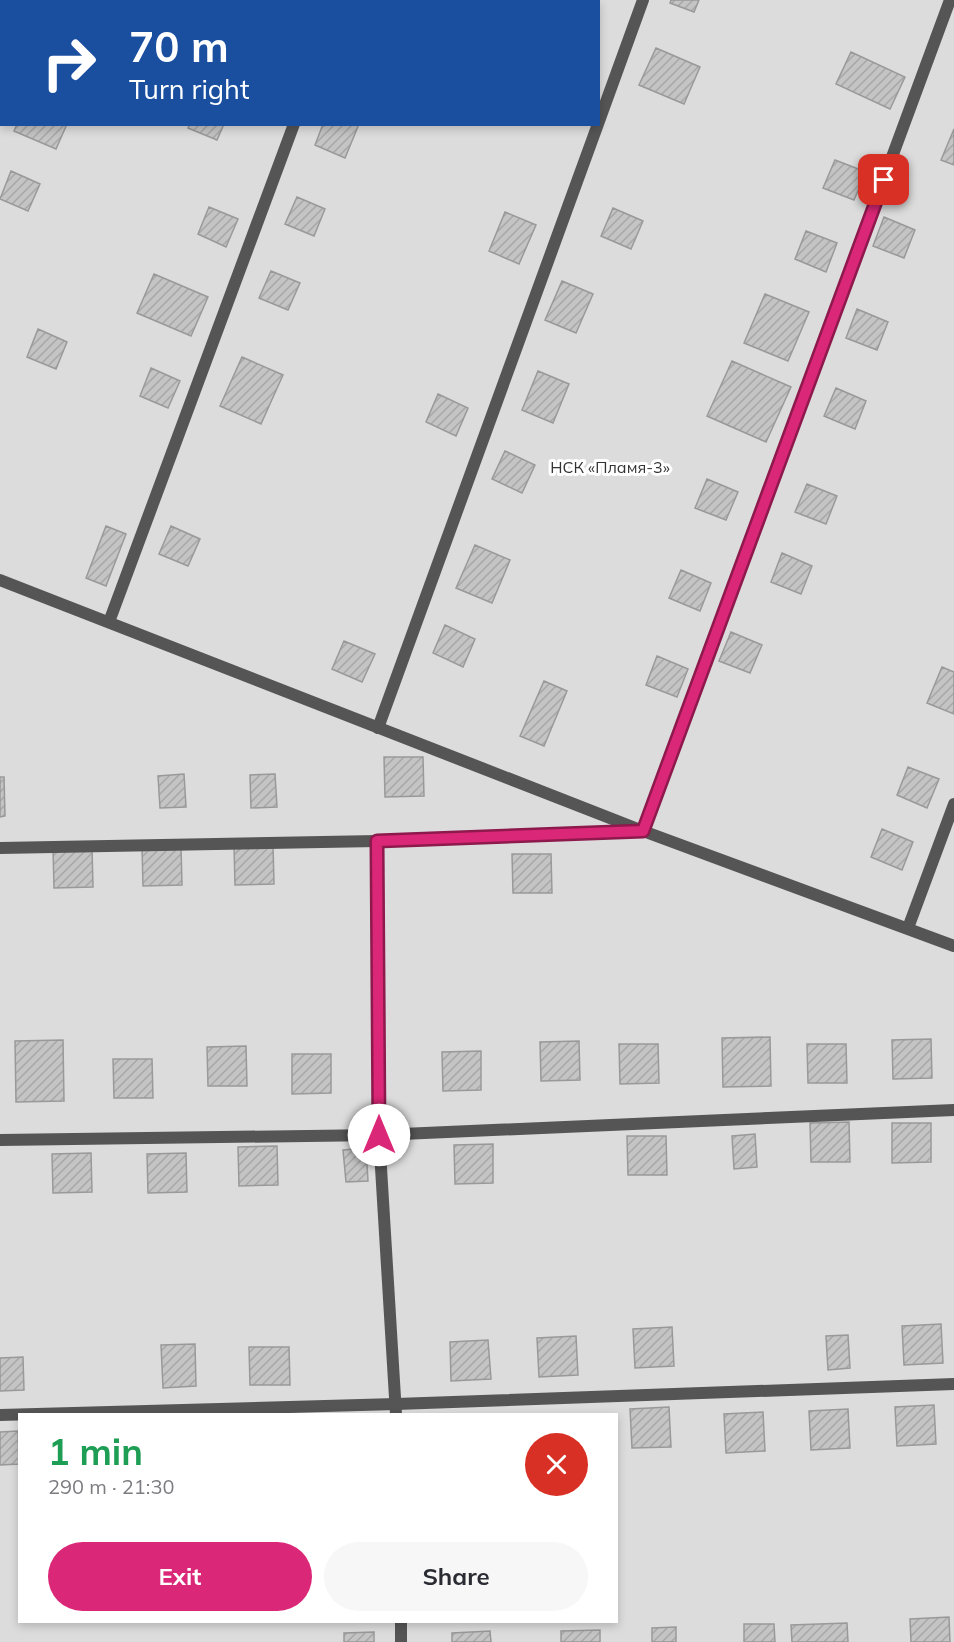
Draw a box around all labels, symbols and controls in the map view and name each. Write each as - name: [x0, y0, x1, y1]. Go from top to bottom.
- text: 70 m: [129, 20, 229, 73]
- icon: right: [30, 24, 108, 102]
- text: Turn right: [129, 72, 249, 106]
- pin: [858, 154, 909, 205]
- icon: arrive: [867, 163, 900, 196]
- park label: НСК «Пламя-3»: [550, 457, 670, 477]
- position arrow: [347, 1103, 411, 1167]
- text: 1 min: [48, 1429, 143, 1474]
- button: close: [525, 1433, 588, 1496]
- text: 290 m · 21:30: [48, 1474, 174, 1499]
- button: Exit: [48, 1542, 312, 1611]
- button: Share: [324, 1542, 588, 1611]

